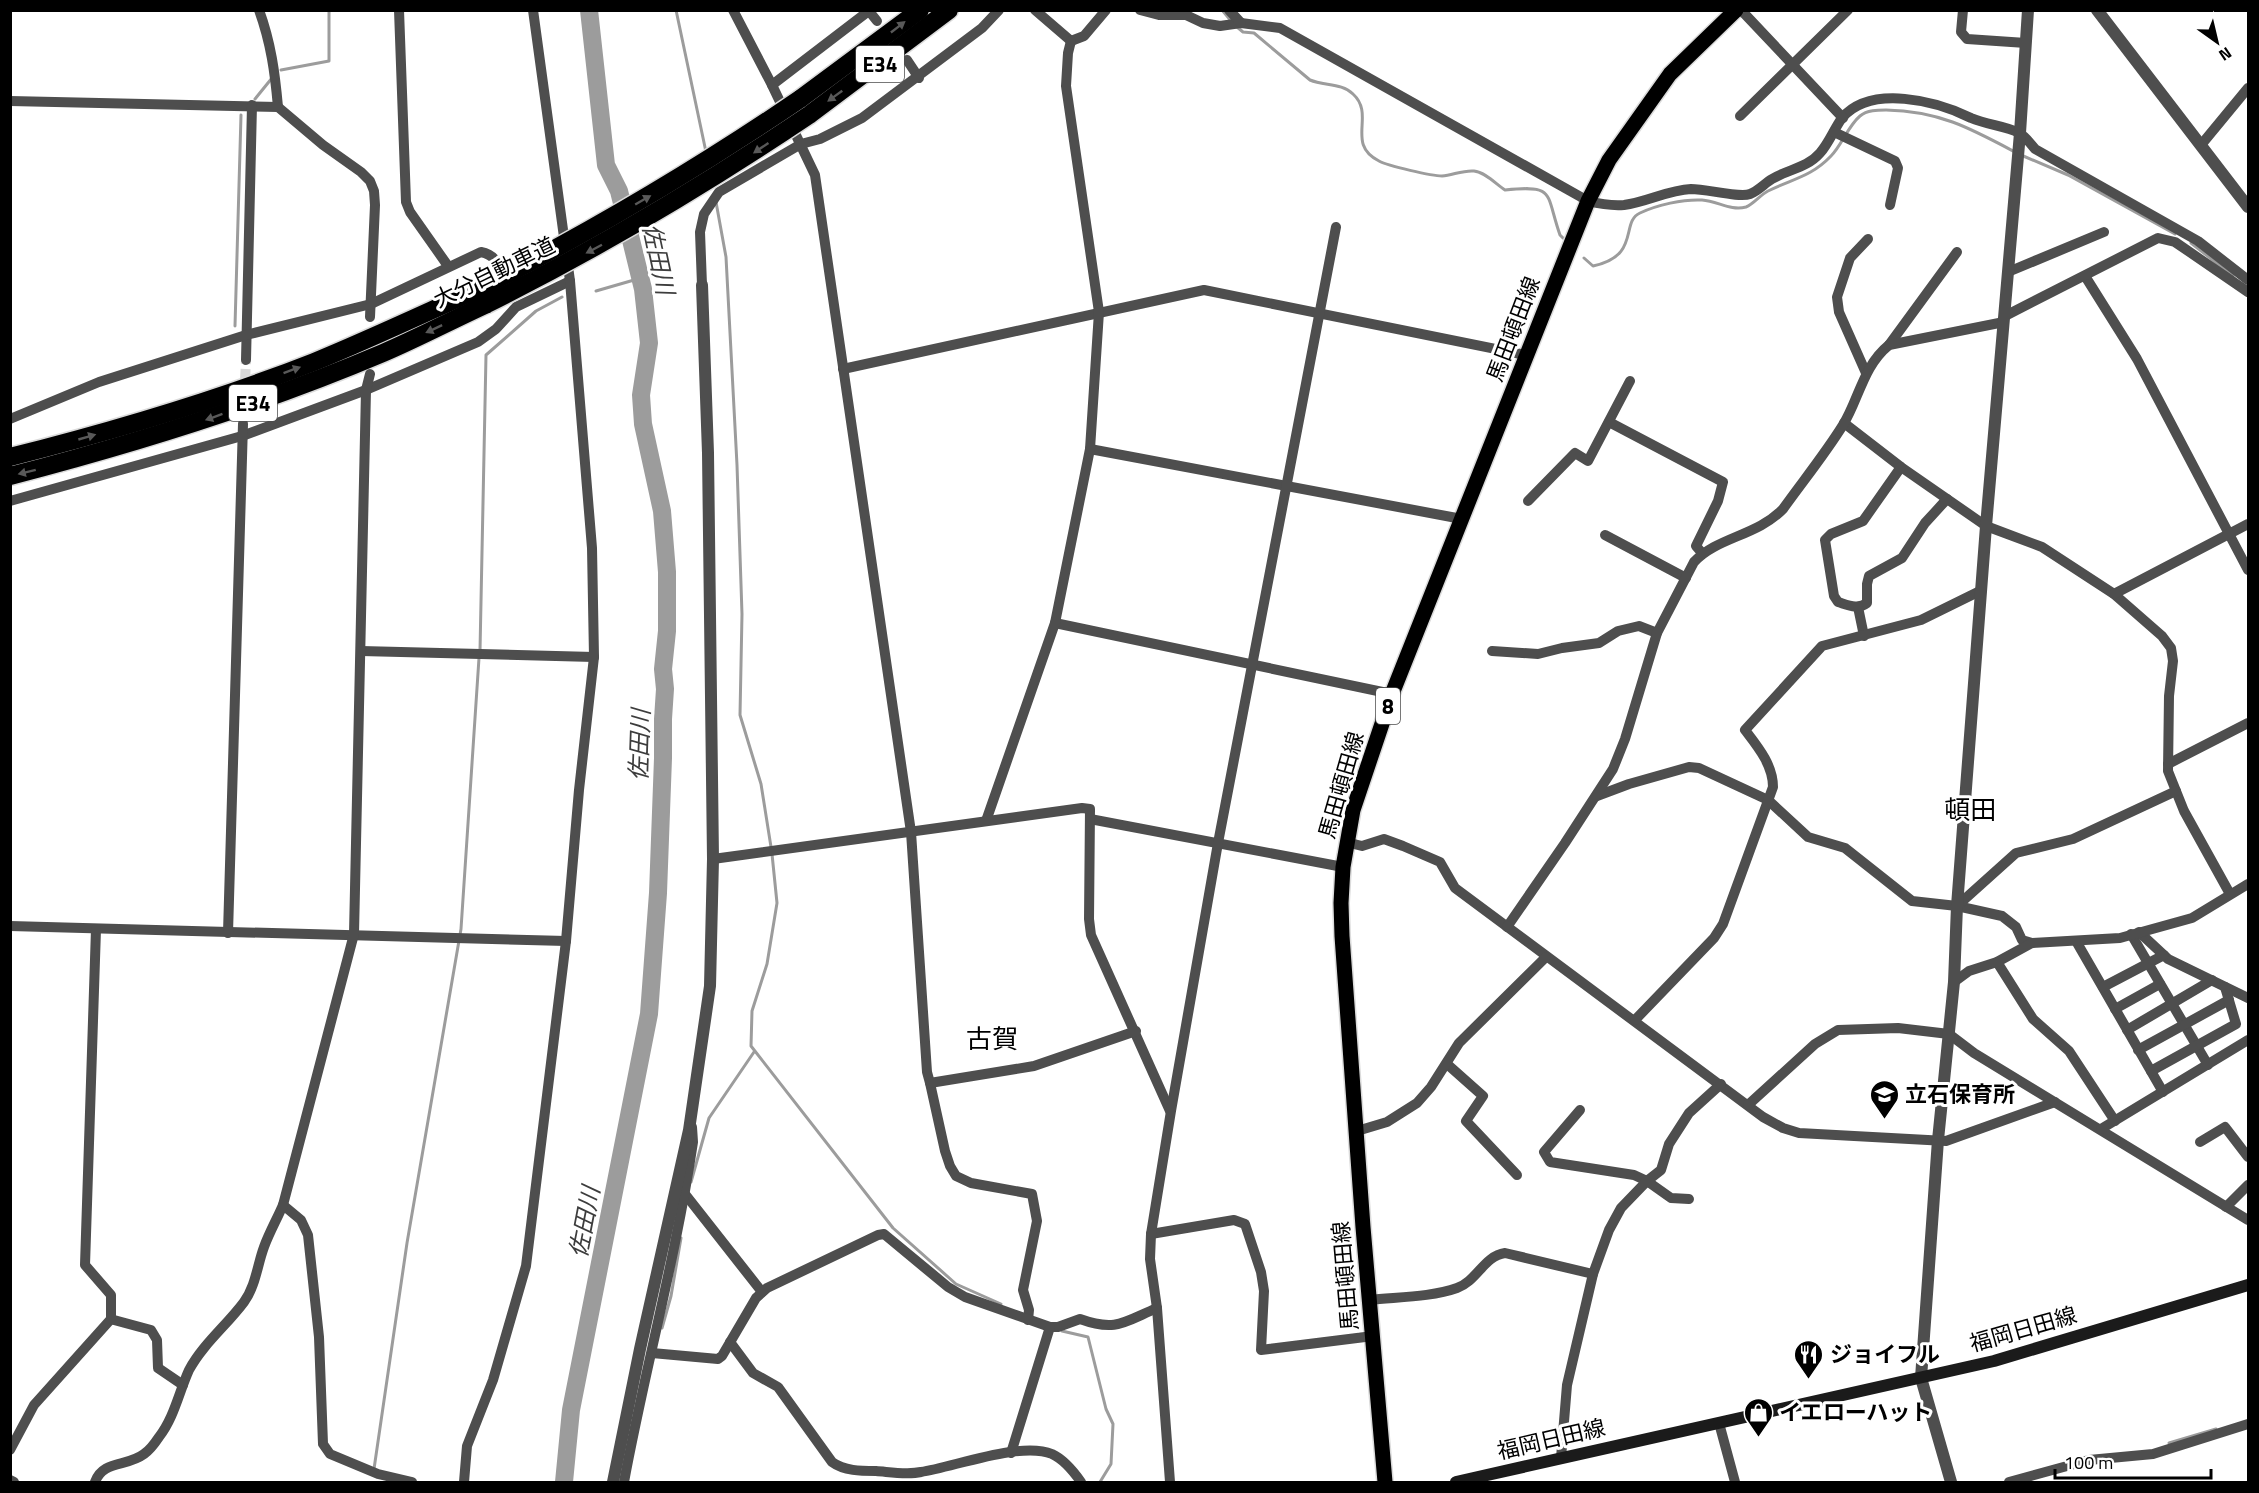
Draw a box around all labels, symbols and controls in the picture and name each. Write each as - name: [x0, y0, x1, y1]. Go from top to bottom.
- north arrow: [2187, 12, 2247, 72]
- one-way arrow: [890, 21, 906, 34]
- text: N: [2214, 41, 2237, 67]
- road number: E34: [856, 46, 904, 82]
- one-way arrow: [828, 90, 844, 102]
- one-way arrow: [752, 142, 769, 153]
- one-way arrow: [635, 195, 651, 206]
- water label: 佐田川: [634, 220, 685, 301]
- street label: 大分自動車道: [427, 228, 561, 316]
- one-way arrow: [585, 244, 602, 254]
- street label: 馬田頓田線: [1477, 272, 1549, 386]
- one-way arrow: [425, 325, 442, 334]
- one-way arrow: [284, 364, 302, 374]
- road number: E34: [229, 385, 277, 421]
- one-way arrow: [205, 412, 223, 422]
- one-way arrow: [78, 432, 97, 442]
- one-way arrow: [18, 467, 36, 477]
- road number: 8: [1376, 688, 1400, 724]
- water label: 佐田川: [620, 705, 658, 782]
- street label: 馬田頓田線: [1309, 727, 1373, 843]
- district label: 頓田: [1944, 790, 1996, 829]
- district label: 古賀: [966, 1019, 1018, 1058]
- place label: 立石保育所: [1905, 1077, 2015, 1111]
- school or university icon: 立石保育所: [1868, 1078, 1900, 1120]
- water label: 佐田川: [559, 1180, 609, 1261]
- street label: 馬田頓田線: [1323, 1220, 1367, 1332]
- street label: 福岡日田線: [1965, 1297, 2081, 1361]
- place label: ジョイフル: [1830, 1337, 1940, 1371]
- restaurant icon: ジョイフル: [1793, 1338, 1825, 1380]
- place label: イエローハット: [1779, 1395, 1932, 1429]
- shop icon: イエローハット: [1742, 1396, 1774, 1438]
- street label: 福岡日田線: [1494, 1410, 1608, 1468]
- scale bar: [2055, 1442, 2211, 1480]
- text: 100 m: [2064, 1449, 2113, 1476]

